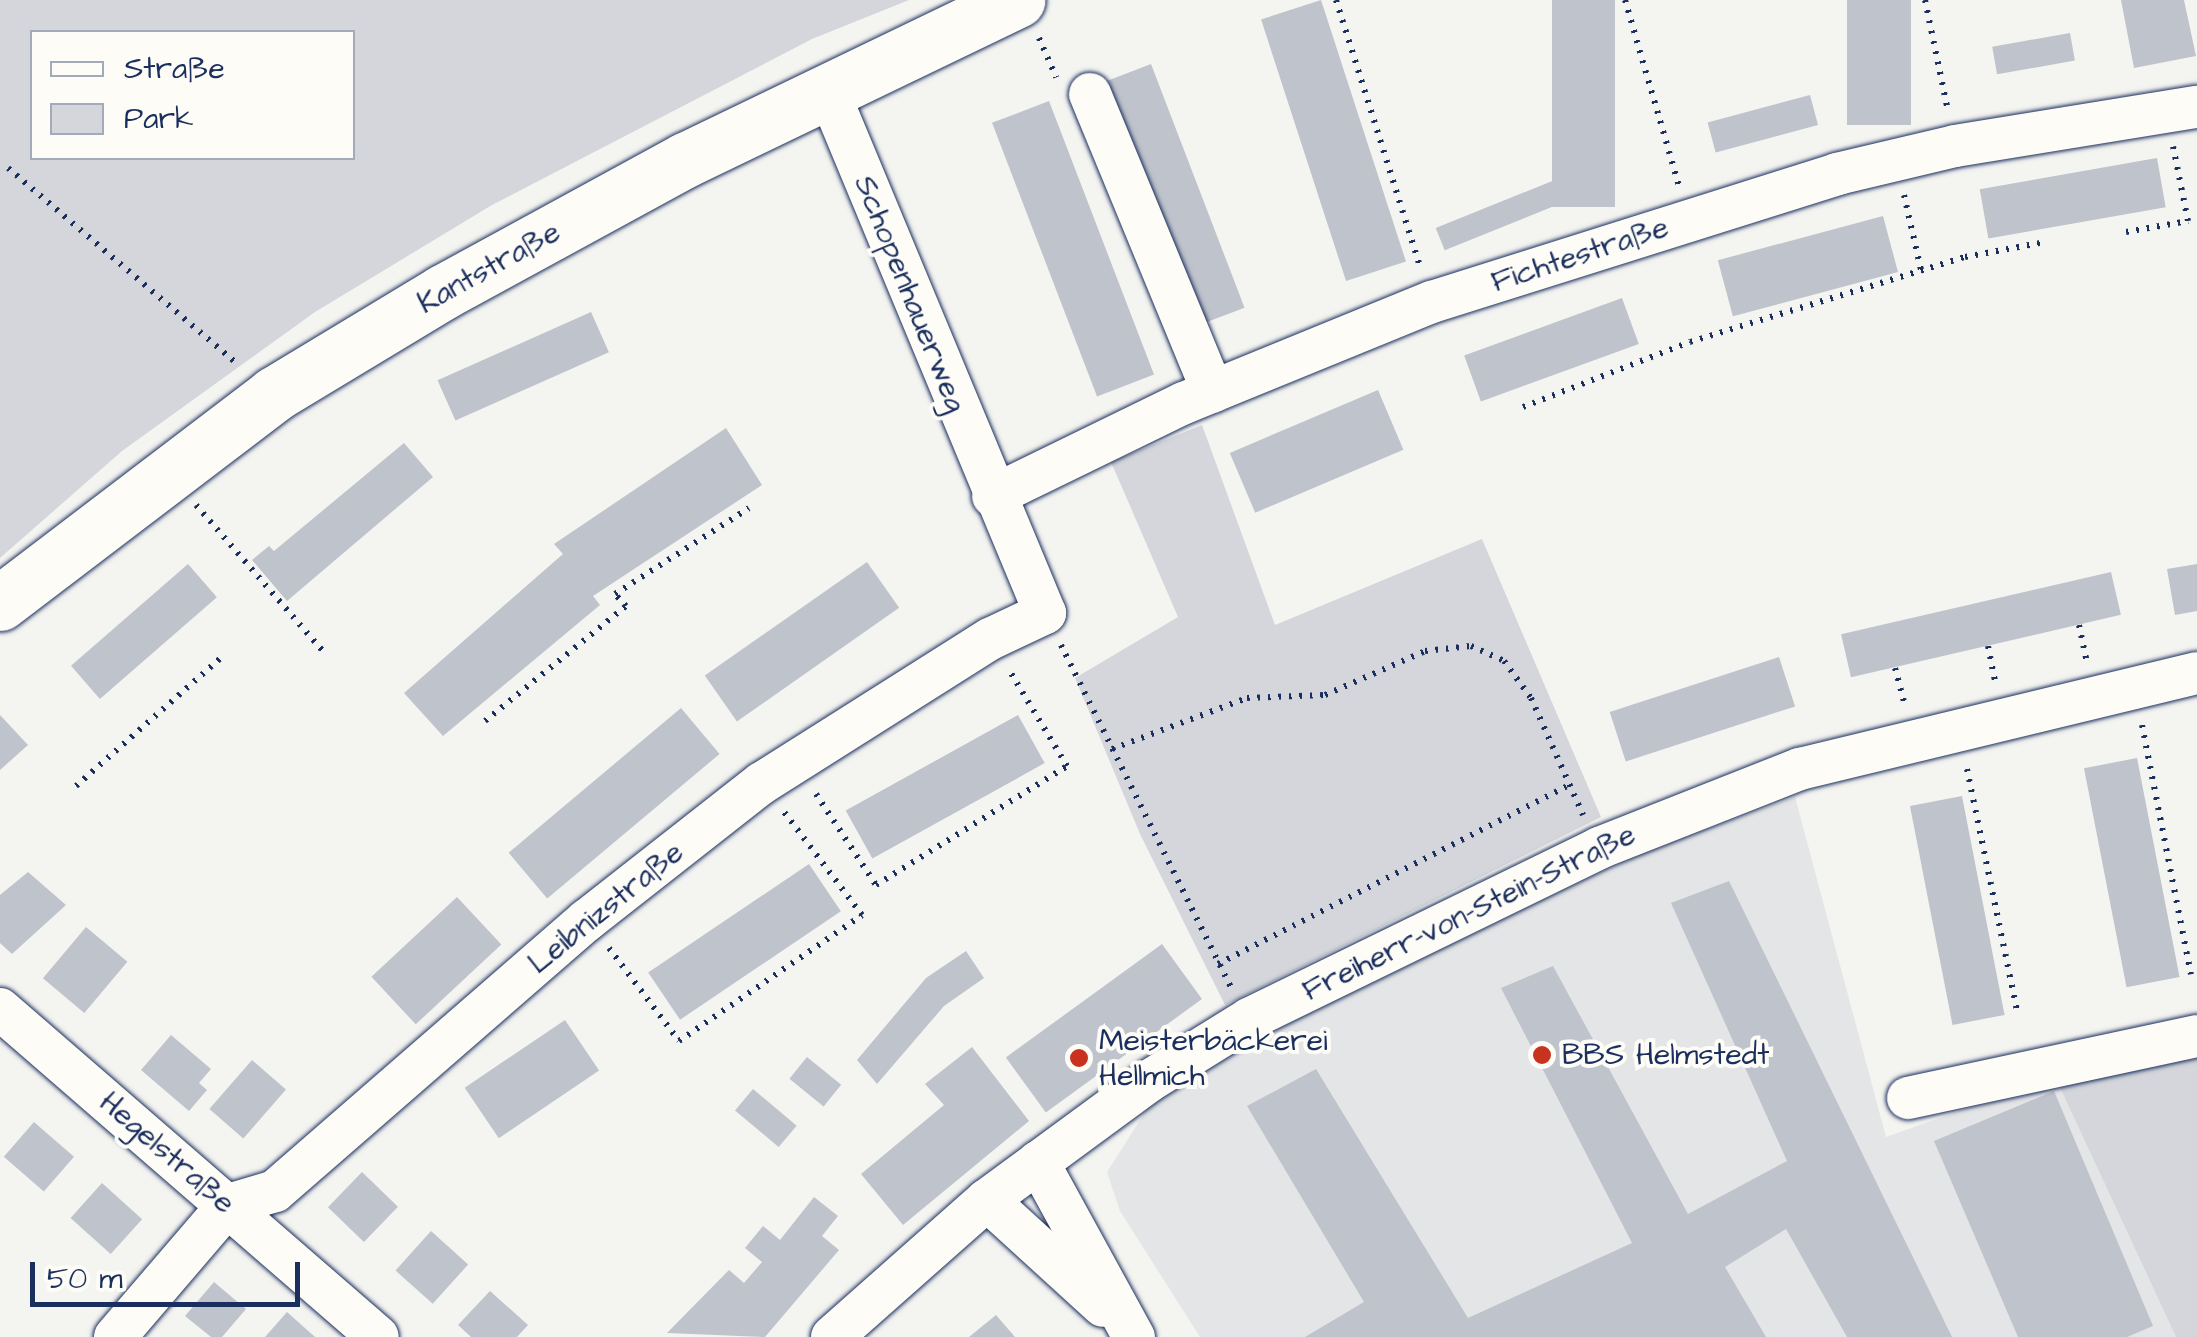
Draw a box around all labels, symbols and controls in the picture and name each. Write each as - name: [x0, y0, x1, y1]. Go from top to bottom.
- legend: [30, 30, 355, 160]
- text: Straße: [124, 48, 225, 90]
- text: Park: [124, 98, 193, 140]
- street label: Schopenhauerweg: [846, 170, 974, 418]
- street label: Fichtestraße: [1487, 209, 1673, 301]
- street label: Kantstraße: [412, 214, 566, 322]
- street label: Freiherr-von-Stein-Straße: [1297, 817, 1641, 1009]
- street label: Leibnizstraße: [521, 834, 691, 982]
- place label: Meisterbäckerei Hellmich: [1099, 1023, 1328, 1094]
- place label: BBS Helmstedt: [1562, 1037, 1769, 1073]
- marker: BBS Helmstedt: [1531, 1044, 1553, 1066]
- marker: Meisterbäckerei Hellmich: [1068, 1047, 1090, 1069]
- street label: Hegelstraße: [92, 1085, 242, 1221]
- scale bar: [35, 1242, 305, 1304]
- text: 50 m: [47, 1258, 123, 1300]

